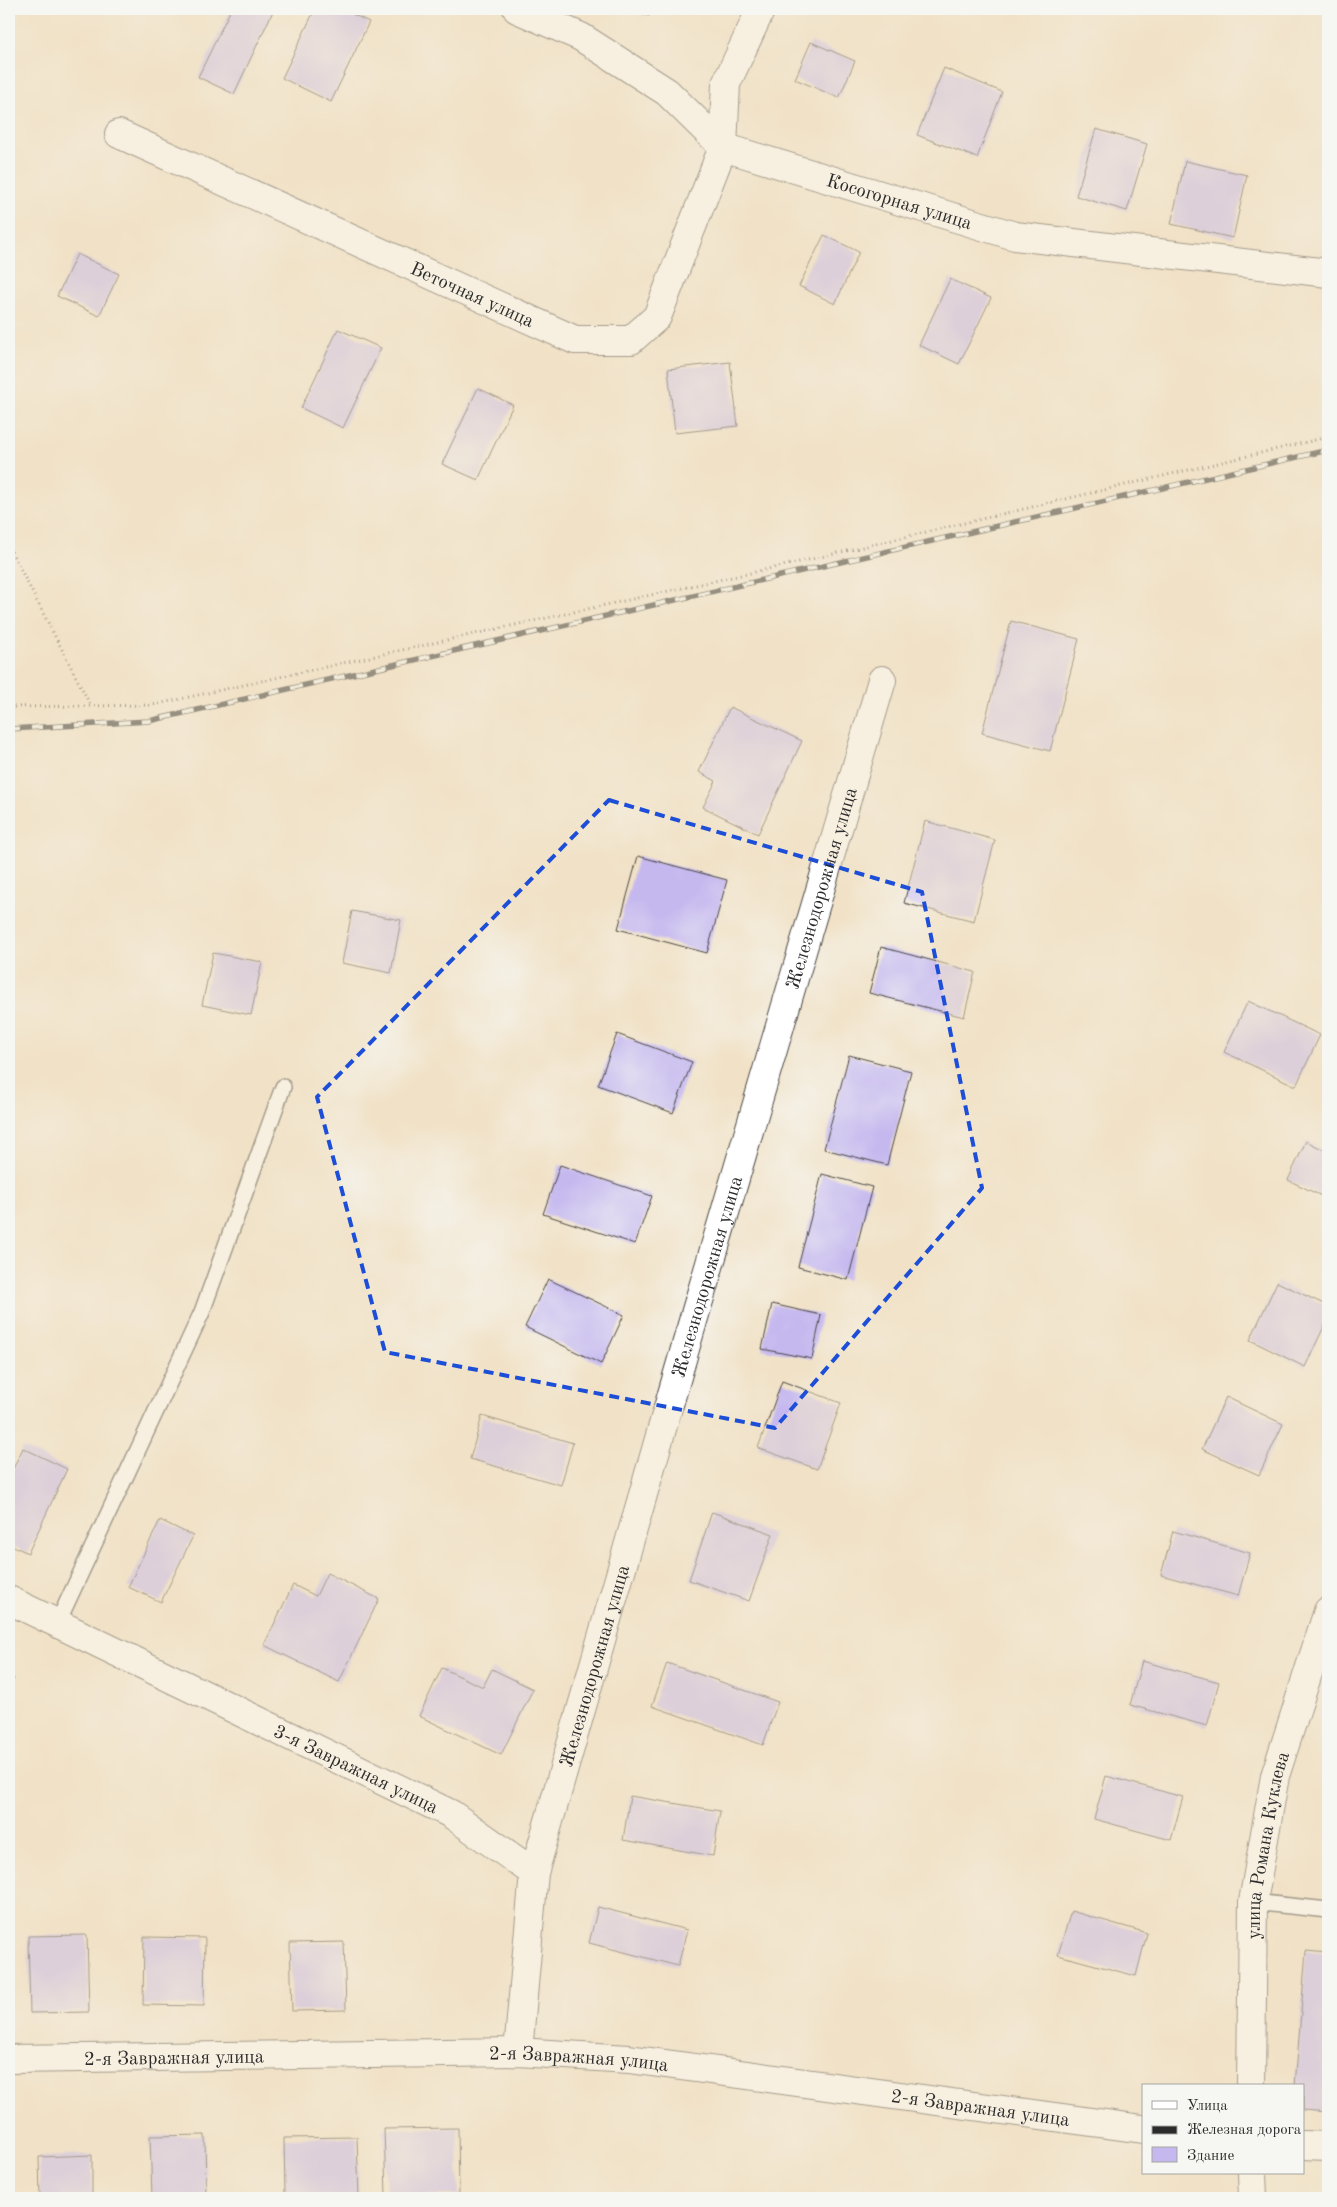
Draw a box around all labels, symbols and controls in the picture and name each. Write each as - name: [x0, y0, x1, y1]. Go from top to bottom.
- street label: Косогорная улица: [824, 172, 975, 235]
- street label: Веточная улица: [407, 260, 537, 332]
- street label: Железнодорожная улица: [784, 785, 862, 992]
- street label: Железнодорожная улица: [670, 1173, 747, 1380]
- street label: Железнодорожная улица: [558, 1562, 634, 1769]
- street label: 3-я Завражная улица: [270, 1723, 441, 1819]
- street label: улица Романа Куклева: [1246, 1749, 1294, 1940]
- street label: 2-я Завражная улица: [489, 2045, 670, 2076]
- street label: 2-я Завражная улица: [84, 2048, 265, 2070]
- legend: [1142, 2084, 1304, 2174]
- street label: 2-я Завражная улица: [890, 2088, 1071, 2131]
- text: Улица: [1187, 2099, 1228, 2114]
- text: Железная дорога: [1187, 2123, 1302, 2138]
- text: Здание: [1187, 2149, 1234, 2164]

